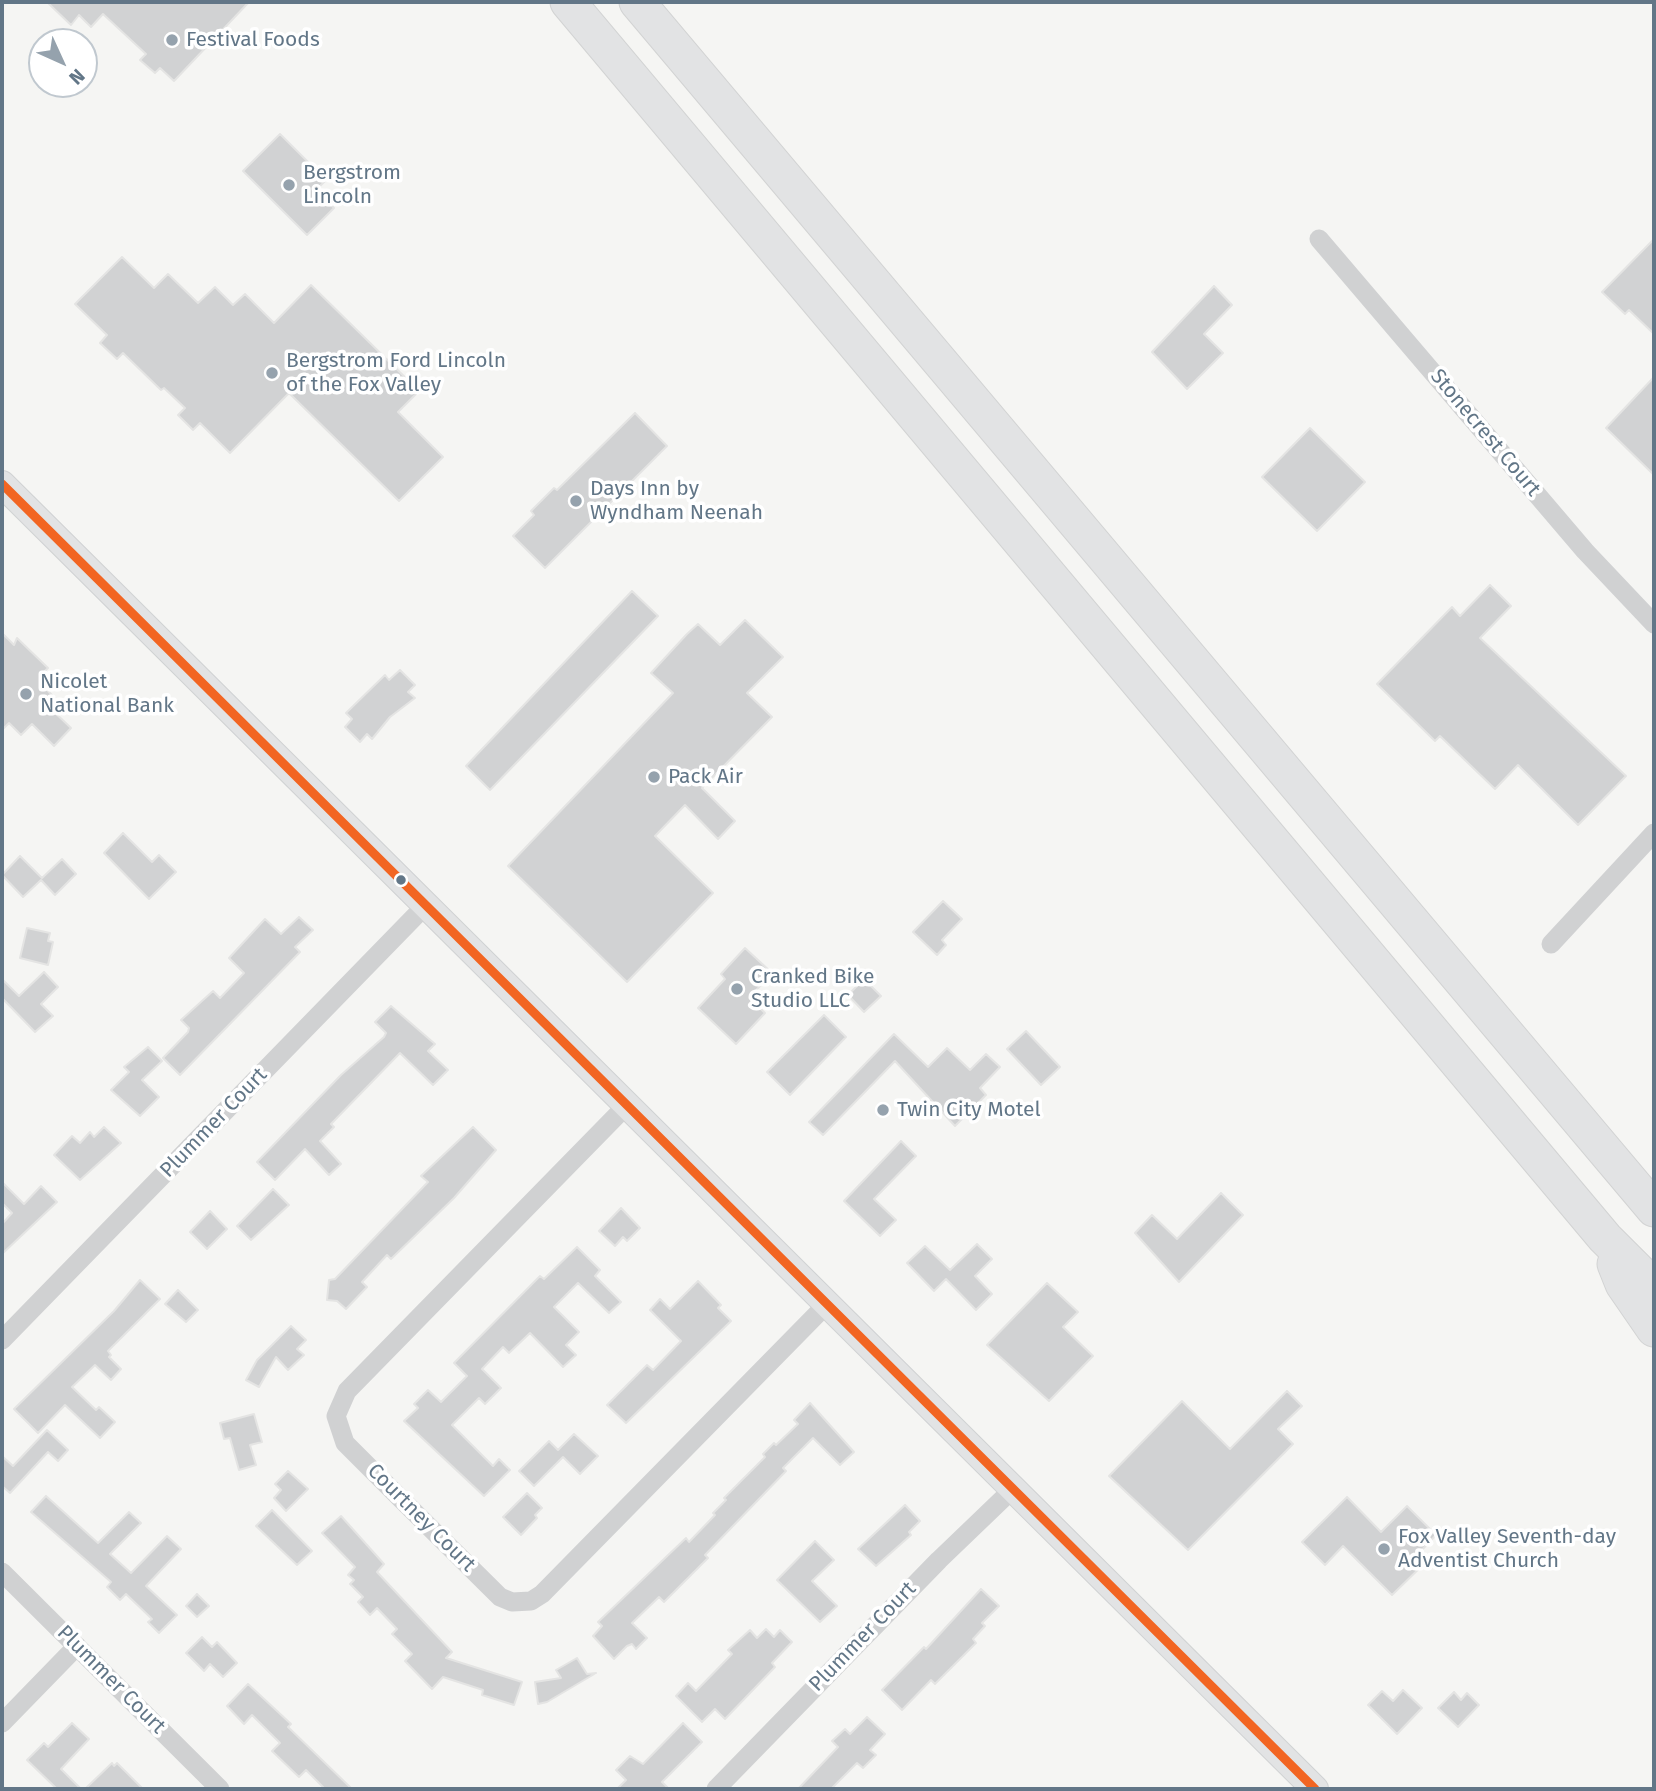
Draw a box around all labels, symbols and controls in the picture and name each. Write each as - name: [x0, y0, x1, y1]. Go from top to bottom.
- place label: Festival Foods: [186, 27, 320, 53]
- north arrow: [28, 28, 98, 98]
- marker: Festival Foods: [164, 32, 180, 48]
- text: N: [64, 64, 89, 89]
- place label: Bergstrom Lincoln: [303, 160, 401, 210]
- marker: Bergstrom Lincoln: [281, 177, 297, 193]
- place label: Bergstrom Ford Lincoln of the Fox Valley: [286, 348, 506, 398]
- street label: Stonecrest Court: [1425, 364, 1545, 502]
- marker: Bergstrom Ford Lincoln of the Fox Valley: [264, 365, 280, 381]
- place label: Days Inn by Wyndham Neenah: [590, 476, 763, 526]
- marker: Days Inn by Wyndham Neenah: [568, 493, 584, 509]
- place label: Nicolet National Bank: [40, 669, 174, 719]
- marker: Nicolet National Bank: [18, 686, 34, 702]
- place label: Pack Air: [668, 764, 743, 790]
- marker: Pack Air: [646, 769, 662, 785]
- unlabelled marker: [394, 873, 408, 887]
- place label: Cranked Bike Studio LLC: [751, 964, 874, 1014]
- marker: Cranked Bike Studio LLC: [729, 981, 745, 997]
- street label: Plummer Court: [155, 1063, 273, 1183]
- place label: Twin City Motel: [897, 1097, 1041, 1123]
- marker: Twin City Motel: [875, 1102, 891, 1118]
- street label: Courtney Court: [362, 1459, 480, 1577]
- place label: Fox Valley Seventh-day Adventist Church: [1398, 1524, 1616, 1574]
- marker: Fox Valley Seventh-day Adventist Church: [1376, 1541, 1392, 1557]
- street label: Plummer Court: [804, 1577, 922, 1697]
- street label: Plummer Court: [52, 1621, 170, 1739]

